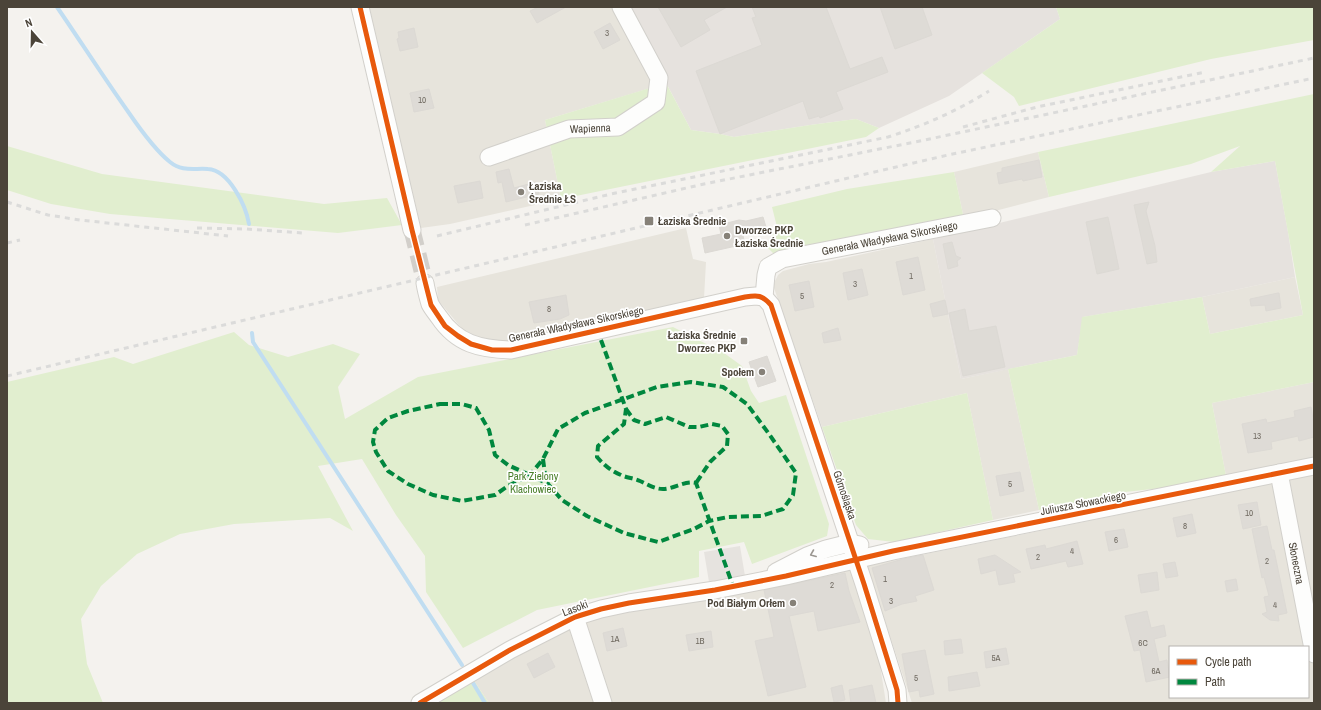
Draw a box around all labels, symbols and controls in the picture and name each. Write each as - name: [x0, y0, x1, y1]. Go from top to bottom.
- north arrow: [12, 12, 52, 52]
- text: N: [23, 15, 34, 30]
- house number: 3: [605, 27, 609, 39]
- house number: 10: [418, 94, 426, 106]
- street label: Wapienna: [570, 120, 611, 136]
- place label: Łaziska Średnie ŁS: [529, 179, 576, 206]
- marker: Łaziska Średnie ŁS: [516, 187, 526, 197]
- place label: Łaziska Średnie: [658, 214, 726, 228]
- marker: Łaziska Średnie: [643, 215, 655, 227]
- street label: Generała Władysława Sikorskiego: [820, 218, 959, 258]
- place label: Dworzec PKP Łaziska Średnie: [735, 223, 803, 250]
- marker: Dworzec PKP Łaziska Średnie: [722, 231, 732, 241]
- house number: 1: [909, 270, 913, 282]
- house number: 3: [853, 278, 857, 290]
- house number: 5: [800, 290, 804, 302]
- street label: Generała Władysława Sikorskiego: [507, 303, 645, 345]
- house number: 8: [547, 303, 551, 315]
- place label: Łaziska Średnie Dworzec PKP: [668, 328, 736, 355]
- marker: Łaziska Średnie Dworzec PKP: [739, 336, 749, 346]
- place label: Społem: [721, 365, 754, 379]
- marker: Społem: [757, 367, 767, 377]
- house number: 13: [1253, 430, 1261, 442]
- park label: Park Zielony Klachowiec: [508, 469, 559, 496]
- street label: Górnośląska: [830, 469, 860, 521]
- house number: 5: [1008, 478, 1012, 490]
- street label: Juliusza Słowackiego: [1039, 488, 1127, 518]
- house number: 10: [1245, 507, 1253, 519]
- house number: 8: [1183, 520, 1187, 532]
- house number: 6: [1114, 534, 1118, 546]
- street label: Słoneczna: [1286, 541, 1307, 585]
- house number: 4: [1070, 545, 1074, 557]
- one-way arrow: [809, 549, 817, 557]
- house number: 2: [1036, 551, 1040, 563]
- house number: 2: [1265, 555, 1269, 567]
- house number: 1: [883, 573, 887, 585]
- house number: 2: [830, 579, 834, 591]
- house number: 3: [889, 595, 893, 607]
- place label: Pod Białym Orłem: [707, 596, 785, 610]
- street label: Lasoki: [560, 597, 590, 619]
- marker: Pod Białym Orłem: [788, 598, 798, 608]
- house number: 4: [1273, 599, 1277, 611]
- house number: 1A: [610, 633, 620, 645]
- house number: 1B: [695, 635, 705, 647]
- house number: 6C: [1138, 637, 1148, 649]
- legend: [1169, 646, 1309, 698]
- house number: 5A: [991, 652, 1001, 664]
- text: Cycle path: [1205, 654, 1252, 670]
- house number: 6A: [1151, 665, 1161, 677]
- house number: 5: [914, 672, 918, 684]
- text: Path: [1205, 674, 1225, 690]

